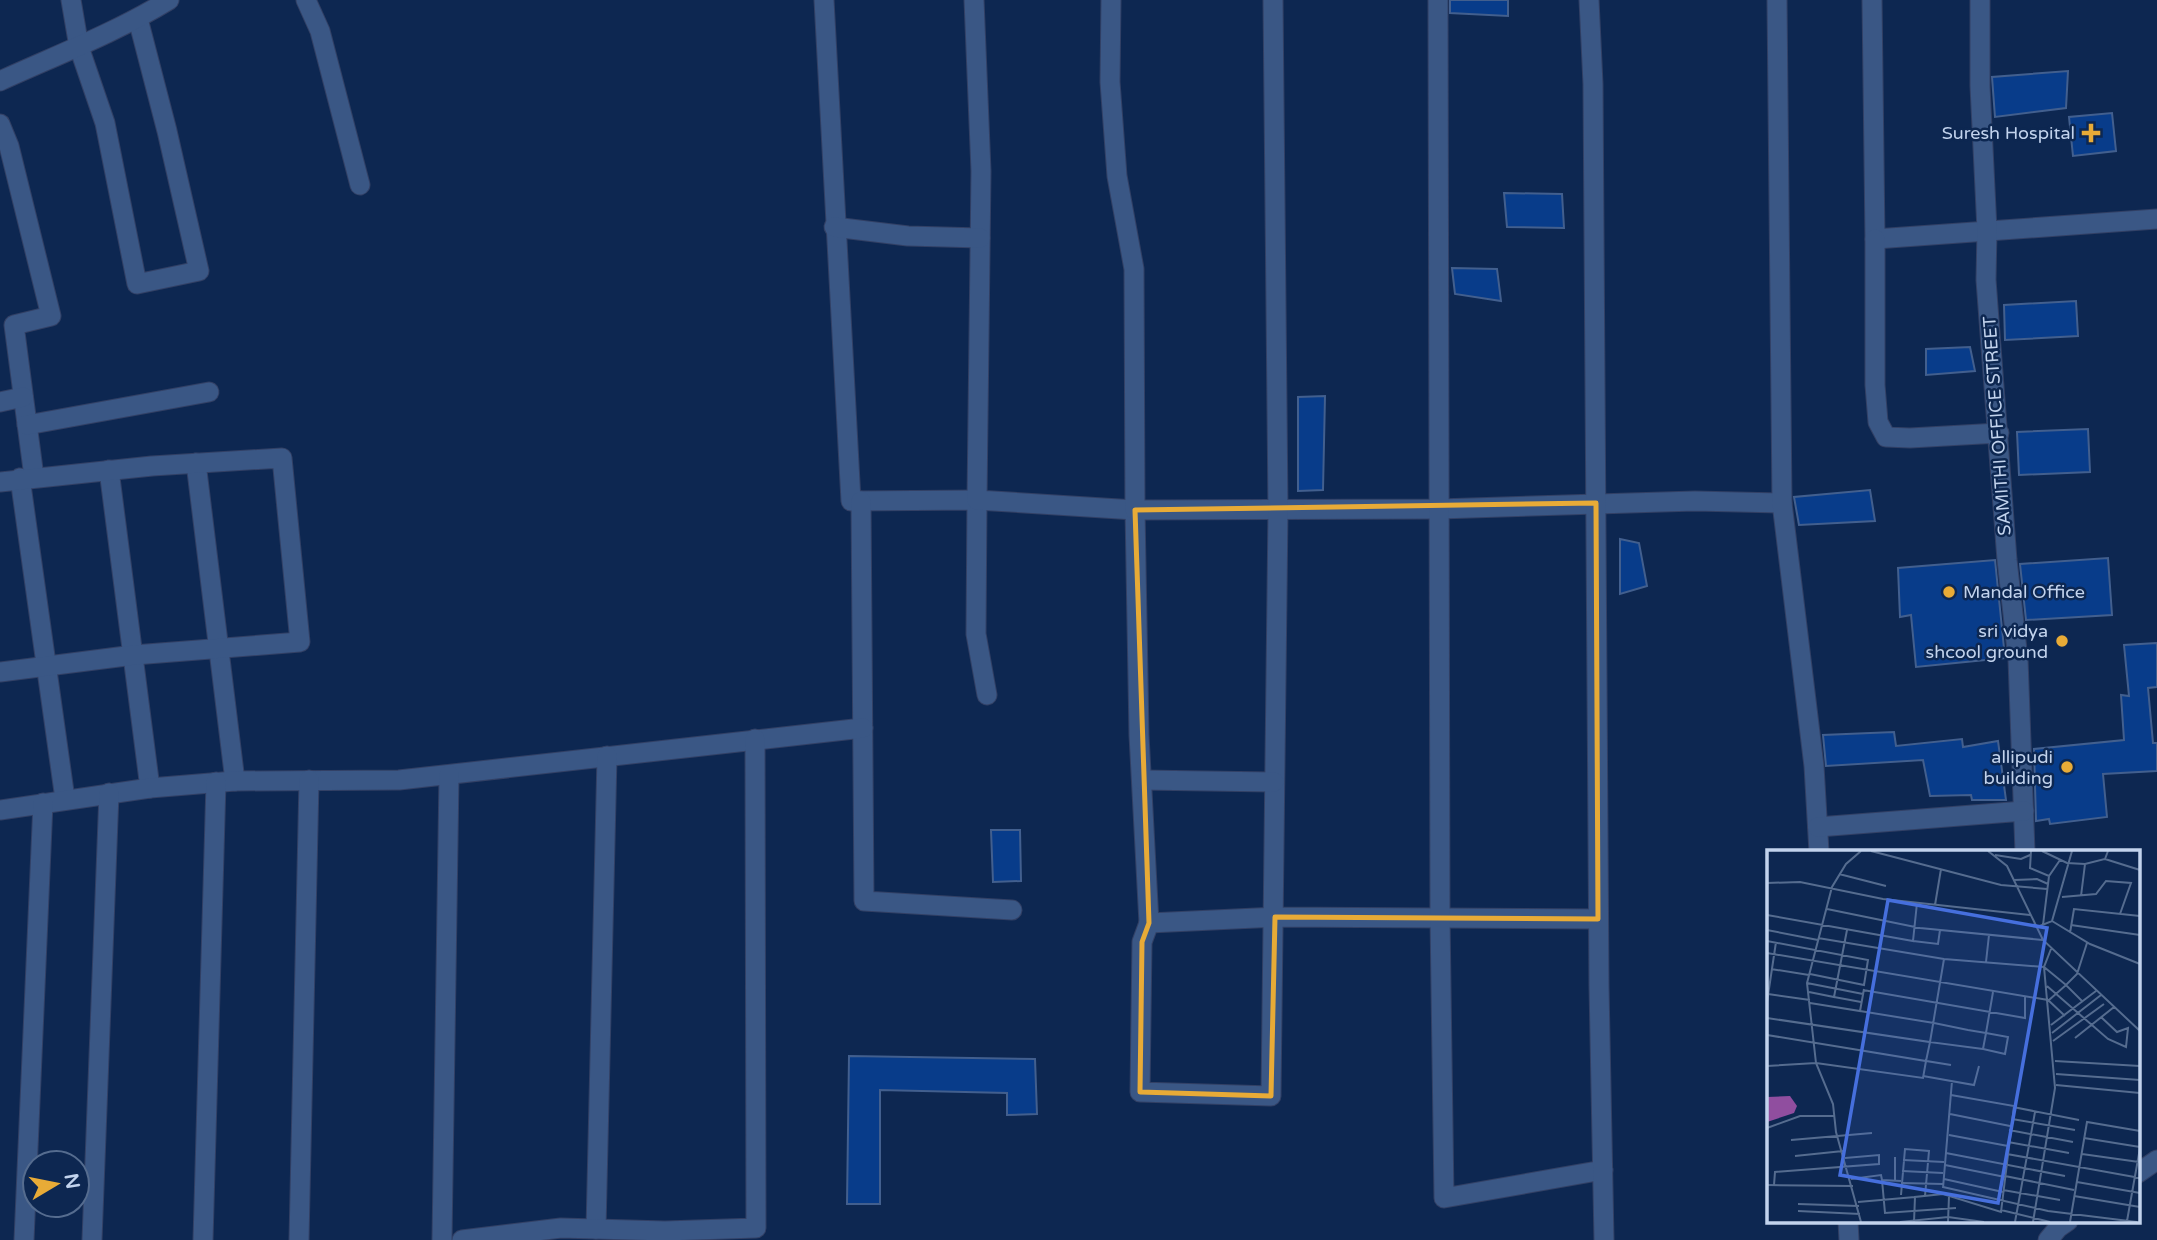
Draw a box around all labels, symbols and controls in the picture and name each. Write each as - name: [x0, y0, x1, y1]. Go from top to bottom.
- place label: Suresh Hospital: [1942, 122, 2075, 144]
- marker: Suresh Hospital: [2081, 123, 2101, 143]
- street label: SAMITHI OFFICE STREET: [1978, 316, 2016, 536]
- place label: Mandal Office: [1963, 581, 2085, 603]
- marker: Mandal Office: [1941, 584, 1957, 600]
- place label: sri vidya shcool ground: [1926, 620, 2048, 663]
- marker: sri vidya shcool ground: [2054, 633, 2070, 649]
- place label: allipudi building: [1984, 746, 2053, 789]
- marker: allipudi building: [2059, 759, 2075, 775]
- inset map: [1767, 850, 2140, 1222]
- north arrow: [21, 1149, 91, 1219]
- text: N: [60, 1172, 84, 1191]

